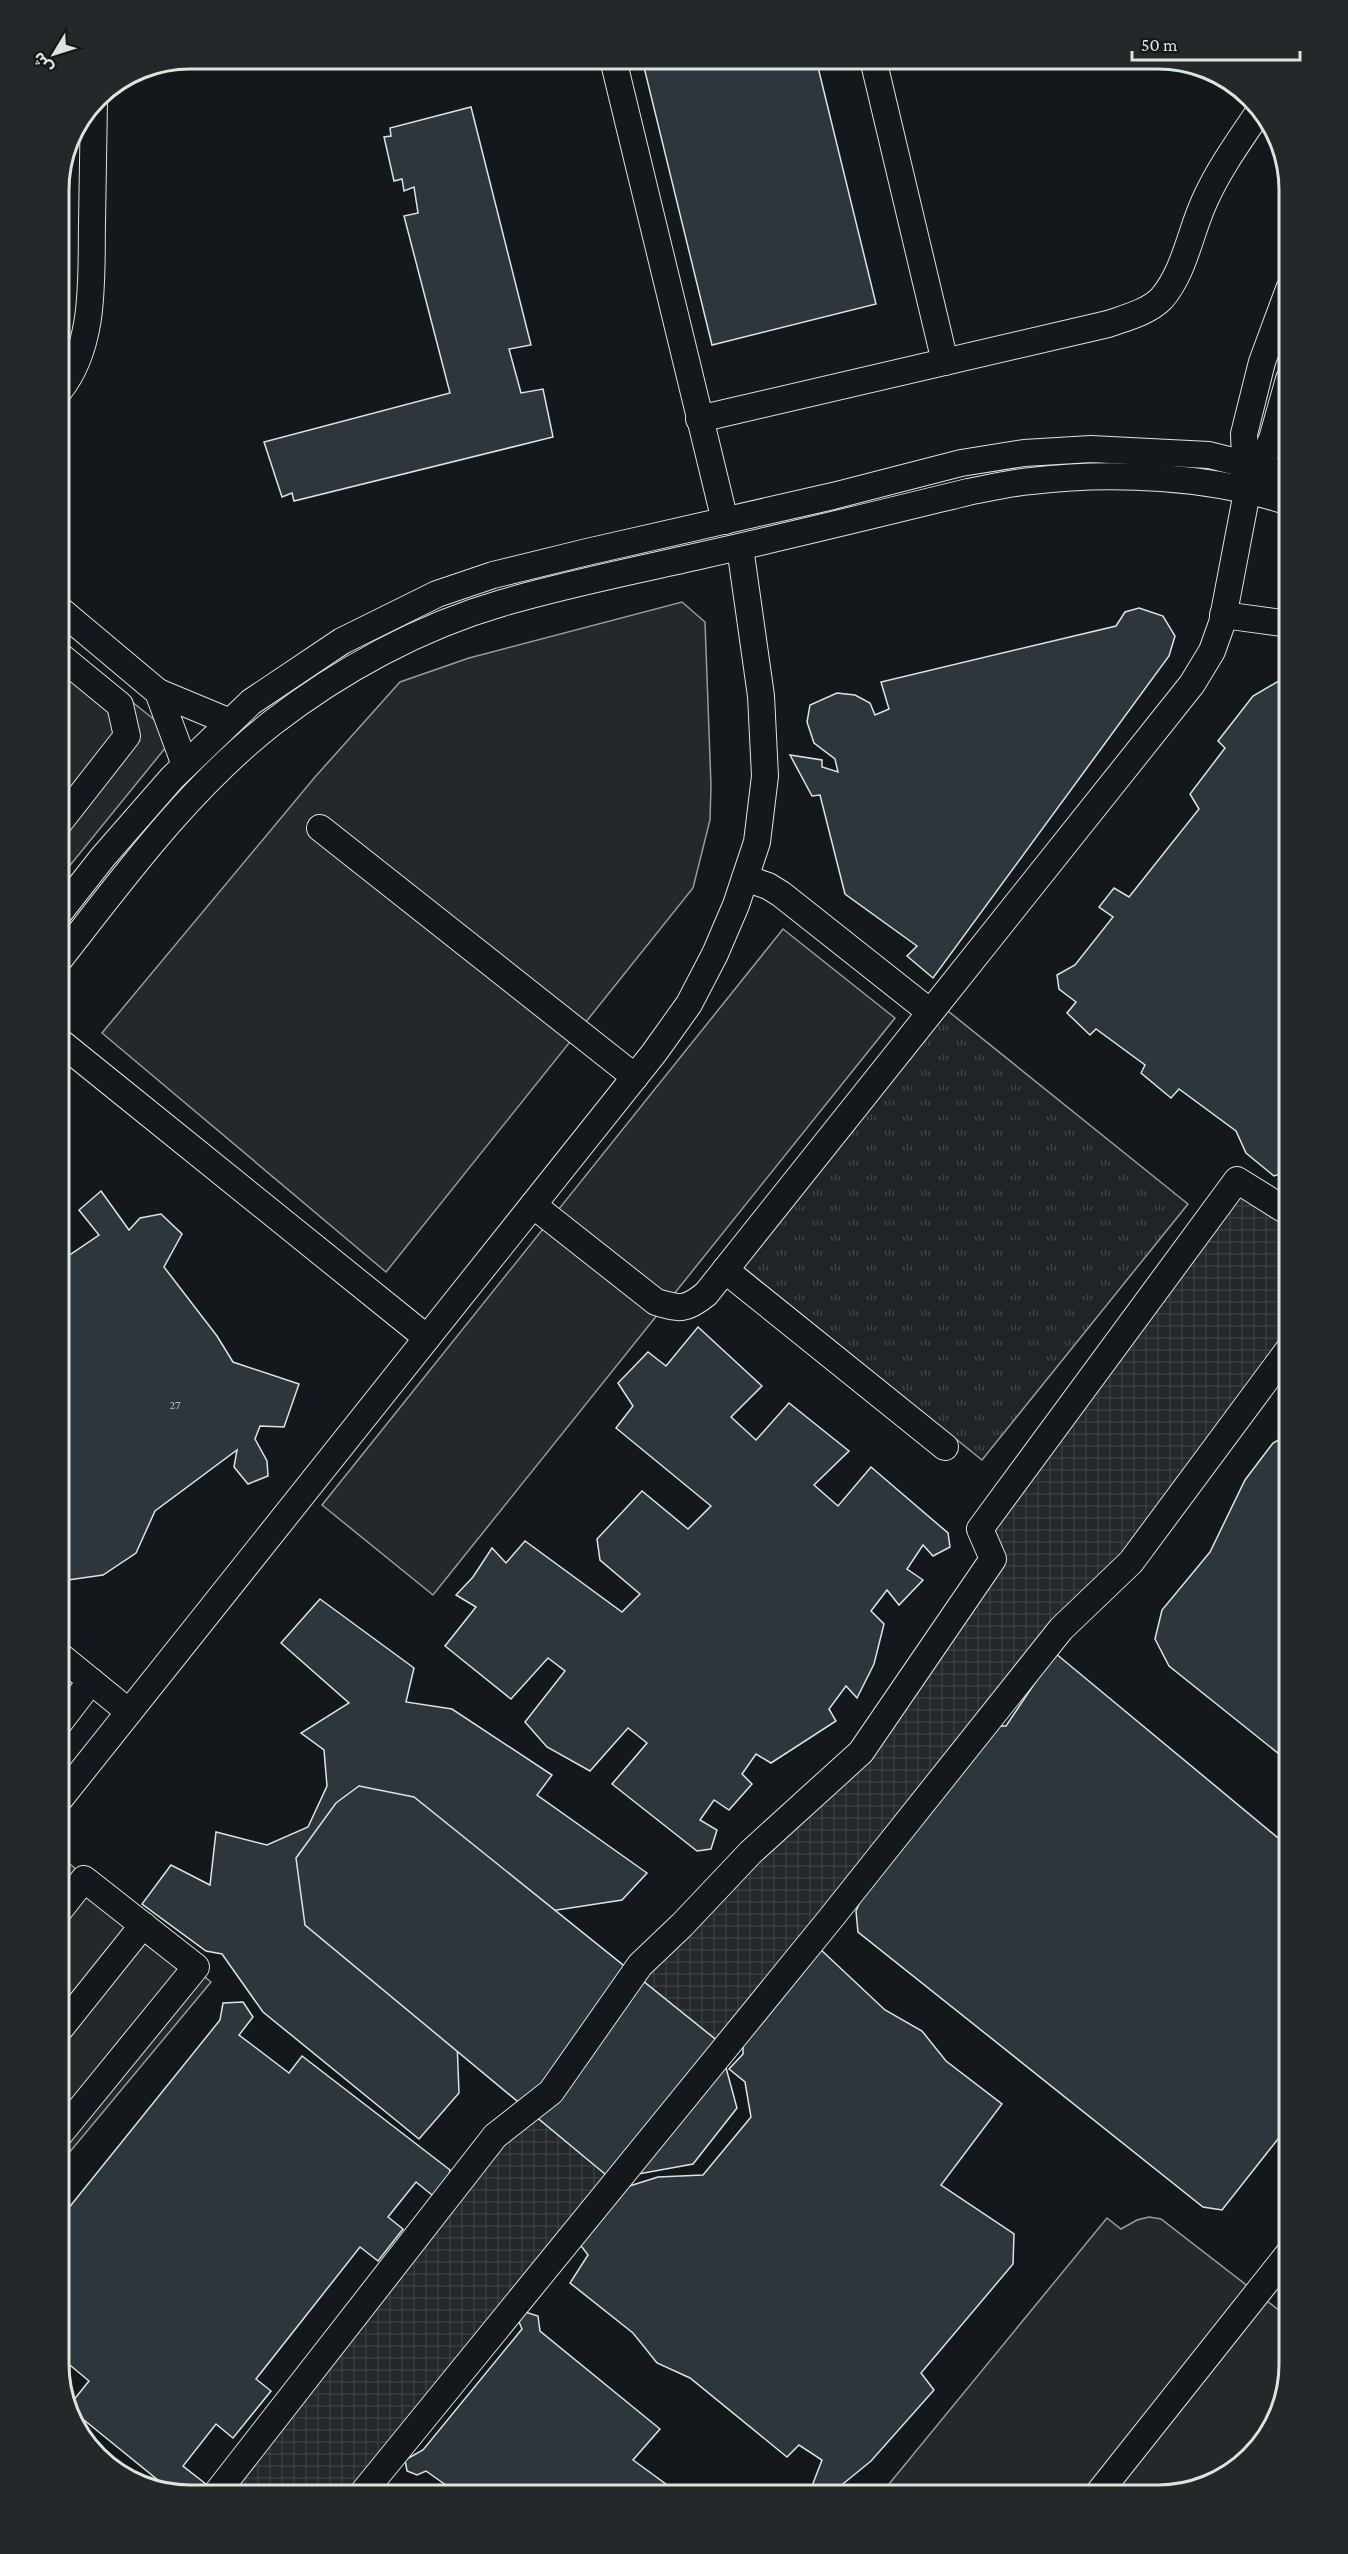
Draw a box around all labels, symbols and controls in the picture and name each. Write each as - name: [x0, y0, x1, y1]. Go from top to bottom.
- north arrow: [24, 24, 84, 84]
- scale bar: [1132, 24, 1300, 62]
- text: 50 m: [1141, 35, 1178, 55]
- text: ش: [29, 48, 57, 77]
- house number: 27: [169, 1398, 181, 1412]

